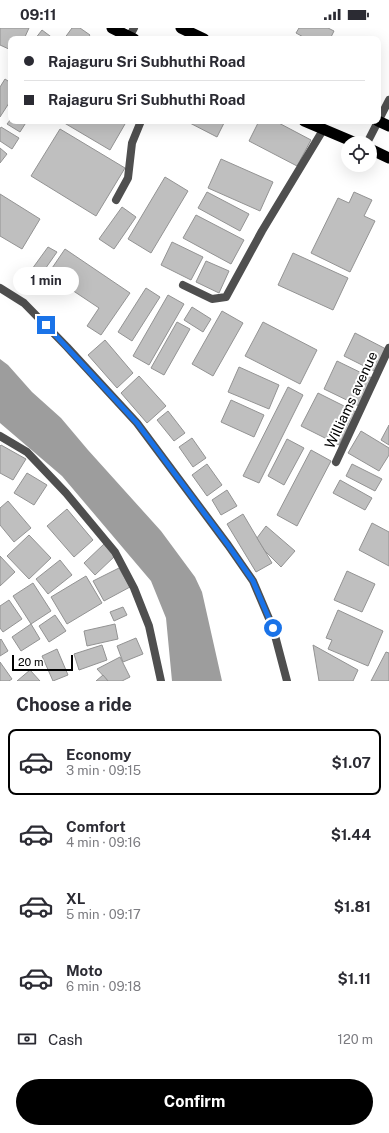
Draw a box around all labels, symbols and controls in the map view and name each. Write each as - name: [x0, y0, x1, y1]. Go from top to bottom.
- text: 09:11: [20, 6, 56, 23]
- text: Rajaguru Sri Subhuthi Road: [48, 53, 246, 70]
- text: Rajaguru Sri Subhuthi Road: [48, 91, 246, 108]
- map controls: [341, 136, 377, 172]
- button: locate: [341, 136, 377, 172]
- callout: 1 min: [13, 267, 79, 295]
- text: 1 min: [30, 273, 62, 288]
- route end: [37, 316, 55, 334]
- street label: Williams avenue: [321, 349, 381, 451]
- route start: [264, 619, 282, 637]
- scale bar: [12, 653, 73, 672]
- text: 20 m: [18, 656, 43, 668]
- text: Choose a ride: [16, 694, 132, 715]
- icon: car: [18, 744, 54, 780]
- text: Economy: [66, 746, 131, 763]
- text: $1.07: [332, 754, 371, 771]
- text: 3 min · 09:15: [66, 763, 141, 778]
- icon: car: [18, 816, 54, 852]
- text: Comfort: [66, 818, 126, 835]
- text: $1.44: [331, 826, 371, 843]
- text: 4 min · 09:16: [66, 835, 141, 850]
- icon: car: [18, 888, 54, 924]
- text: XL: [66, 890, 85, 907]
- text: $1.81: [334, 898, 371, 915]
- text: 5 min · 09:17: [66, 907, 141, 922]
- icon: car: [18, 960, 54, 996]
- text: Moto: [66, 962, 103, 979]
- text: $1.11: [337, 970, 371, 987]
- text: 6 min · 09:18: [66, 979, 141, 994]
- icon: cash: [16, 1028, 38, 1050]
- text: Cash: [48, 1031, 83, 1048]
- text: 120 m: [338, 1032, 373, 1047]
- button: Confirm: [16, 1079, 373, 1125]

